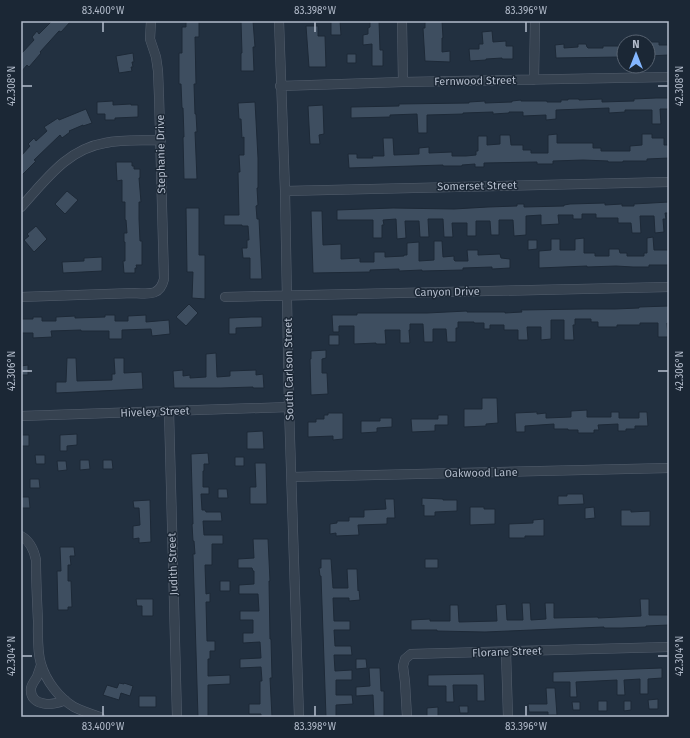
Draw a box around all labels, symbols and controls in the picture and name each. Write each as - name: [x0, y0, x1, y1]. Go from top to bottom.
- text: 83.400°W: [82, 5, 125, 17]
- text: 83.398°W: [294, 5, 337, 17]
- text: 83.396°W: [505, 5, 548, 17]
- north arrow: [616, 34, 656, 74]
- text: N: [632, 38, 640, 51]
- text: 42.308°N: [6, 66, 18, 106]
- text: 42.308°N: [674, 66, 686, 106]
- street label: Fernwood Street: [434, 74, 516, 88]
- street label: Stephanie Drive: [154, 114, 168, 194]
- street label: Somerset Street: [437, 179, 517, 193]
- street label: Canyon Drive: [414, 285, 480, 299]
- street label: South Carlson Street: [282, 318, 296, 420]
- text: 42.306°N: [6, 351, 18, 391]
- text: 42.306°N: [674, 351, 686, 391]
- street label: Hiveley Street: [120, 404, 190, 420]
- street label: Oakwood Lane: [444, 466, 518, 480]
- street label: Judith Street: [165, 532, 181, 596]
- text: 42.304°N: [6, 636, 18, 676]
- text: 42.304°N: [674, 636, 686, 676]
- street label: Florane Street: [472, 644, 542, 660]
- text: 83.400°W: [82, 721, 125, 733]
- text: 83.398°W: [294, 721, 337, 733]
- text: 83.396°W: [505, 721, 548, 733]

